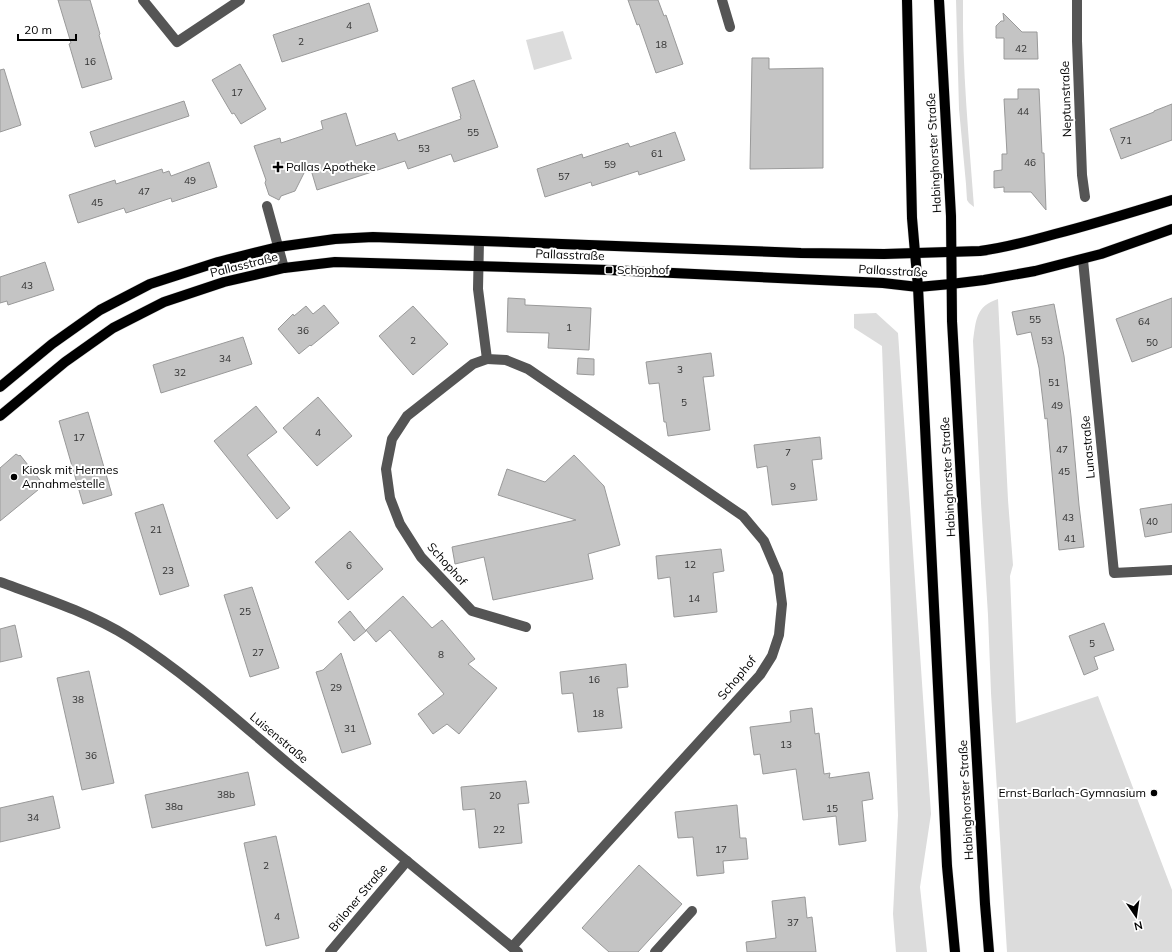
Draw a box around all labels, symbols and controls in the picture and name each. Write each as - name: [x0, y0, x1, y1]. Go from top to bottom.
- scale bar: [18, 16, 76, 42]
- house number: 4: [346, 19, 352, 32]
- text: 20 m: [24, 22, 52, 37]
- house number: 2: [298, 35, 304, 48]
- house number: 18: [655, 38, 667, 51]
- house number: 42: [1015, 42, 1027, 55]
- house number: 16: [84, 55, 96, 68]
- street label: Neptunstraße: [1057, 61, 1074, 138]
- house number: 17: [231, 86, 243, 99]
- street label: Habinghorster Straße: [923, 93, 944, 213]
- house number: 44: [1017, 105, 1029, 118]
- house number: 55: [467, 126, 479, 139]
- house number: 71: [1120, 134, 1132, 147]
- house number: 53: [418, 142, 430, 155]
- house number: 61: [651, 147, 663, 160]
- house number: 46: [1024, 156, 1036, 169]
- house number: 59: [604, 158, 616, 171]
- place label: Pallas Apotheke: [286, 159, 376, 174]
- marker: Pallas Apotheke: [273, 162, 283, 172]
- house number: 57: [558, 170, 570, 183]
- house number: 49: [184, 174, 196, 187]
- house number: 47: [138, 185, 150, 198]
- house number: 45: [91, 196, 103, 209]
- street label: Pallasstraße: [535, 246, 605, 263]
- street label: Pallasstraße: [208, 249, 279, 280]
- street label: Pallasstraße: [858, 261, 928, 280]
- place label: Schophof: [617, 262, 670, 277]
- marker: Schophof: [604, 265, 614, 275]
- house number: 43: [21, 279, 33, 292]
- house number: 55: [1029, 313, 1041, 326]
- house number: 64: [1138, 315, 1150, 328]
- house number: 1: [566, 321, 572, 334]
- house number: 36: [297, 324, 309, 337]
- house number: 2: [410, 334, 416, 347]
- house number: 53: [1041, 334, 1053, 347]
- house number: 50: [1146, 336, 1158, 349]
- house number: 34: [219, 352, 231, 365]
- house number: 3: [677, 363, 683, 376]
- house number: 32: [174, 366, 186, 379]
- house number: 51: [1048, 376, 1060, 389]
- house number: 5: [681, 396, 687, 409]
- house number: 49: [1051, 399, 1063, 412]
- street label: Lunastraße: [1077, 415, 1098, 479]
- street label: Habinghorster Straße: [937, 417, 958, 537]
- house number: 4: [315, 426, 321, 439]
- house number: 17: [73, 431, 85, 444]
- house number: 47: [1056, 443, 1068, 456]
- house number: 7: [785, 446, 791, 459]
- place label: Kiosk mit Hermes Annahmestelle: [22, 462, 118, 491]
- house number: 45: [1058, 465, 1070, 478]
- marker: Kiosk mit Hermes Annahmestelle: [9, 472, 19, 482]
- house number: 9: [790, 480, 796, 493]
- house number: 43: [1062, 511, 1074, 524]
- house number: 40: [1146, 515, 1158, 528]
- house number: 21: [150, 523, 162, 536]
- house number: 41: [1064, 532, 1076, 545]
- street label: Schophof: [424, 539, 471, 589]
- house number: 12: [684, 558, 696, 571]
- house number: 6: [346, 559, 352, 572]
- house number: 23: [162, 564, 174, 577]
- house number: 14: [688, 592, 700, 605]
- house number: 25: [239, 605, 251, 618]
- house number: 5: [1089, 637, 1095, 650]
- house number: 27: [252, 646, 264, 659]
- house number: 8: [438, 648, 444, 661]
- street label: Schophof: [714, 652, 760, 703]
- house number: 16: [588, 673, 600, 686]
- house number: 29: [330, 681, 342, 694]
- house number: 38: [72, 693, 84, 706]
- house number: 18: [592, 707, 604, 720]
- street label: Luisenstraße: [247, 709, 312, 766]
- house number: 31: [344, 722, 356, 735]
- house number: 13: [780, 738, 792, 751]
- street label: Habinghorster Straße: [955, 740, 976, 860]
- house number: 36: [85, 749, 97, 762]
- place label: Ernst-Barlach-Gymnasium: [998, 785, 1146, 800]
- house number: 38b: [217, 788, 235, 801]
- marker: Ernst-Barlach-Gymnasium: [1149, 788, 1159, 798]
- house number: 20: [489, 789, 501, 802]
- house number: 38a: [165, 800, 183, 813]
- house number: 15: [826, 802, 838, 815]
- house number: 34: [27, 811, 39, 824]
- house number: 22: [493, 823, 505, 836]
- house number: 17: [715, 843, 727, 856]
- house number: 2: [263, 859, 269, 872]
- street label: Briloner Straße: [325, 861, 390, 934]
- north arrow: [1116, 896, 1156, 936]
- house number: 4: [274, 910, 280, 923]
- house number: 37: [787, 916, 799, 929]
- text: N: [1133, 918, 1144, 933]

